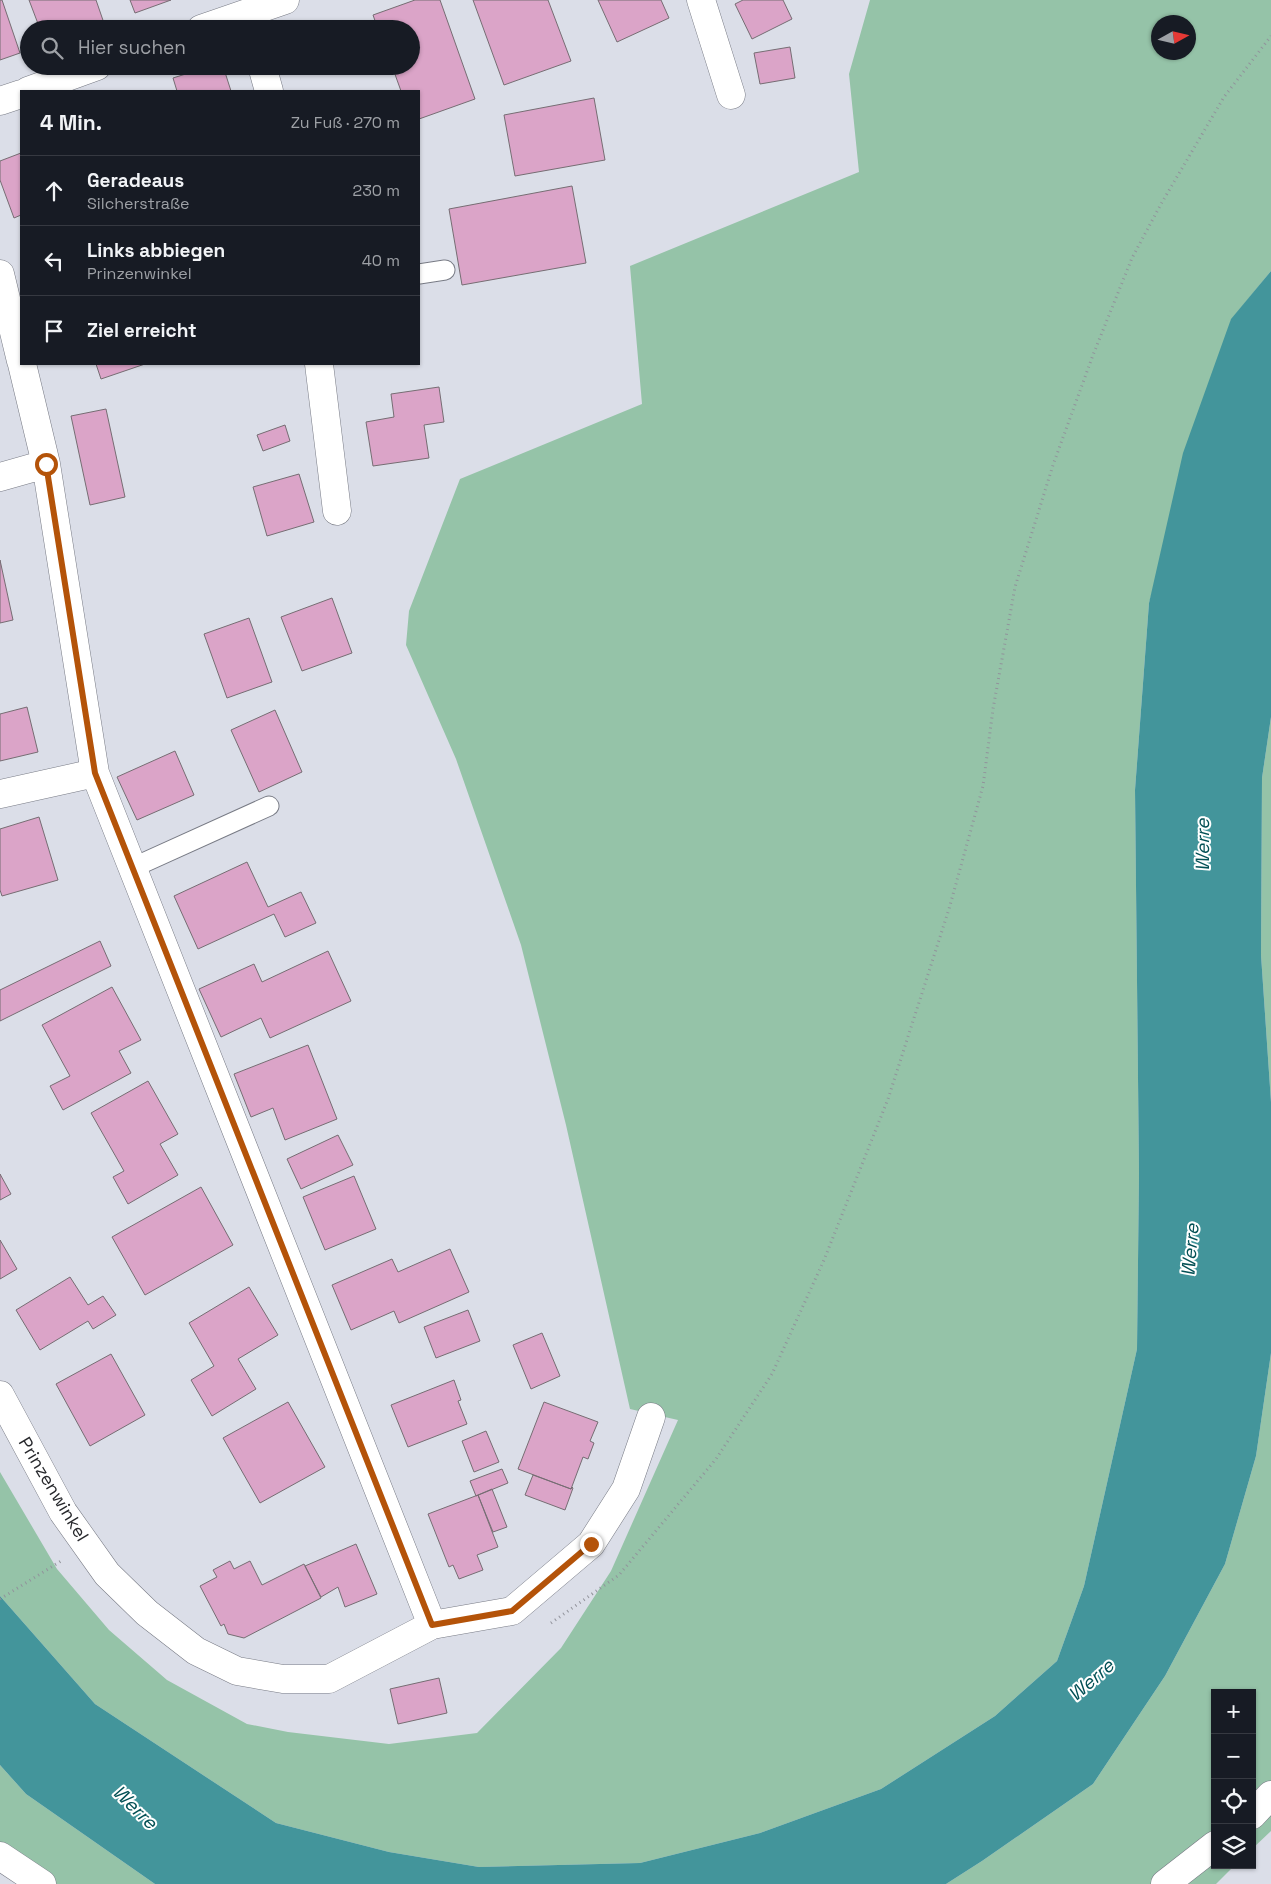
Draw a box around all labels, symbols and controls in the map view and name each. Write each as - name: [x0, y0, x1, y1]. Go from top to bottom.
- north arrow: [1151, 15, 1196, 60]
- search box: [20, 20, 420, 75]
- icon: search: [38, 34, 66, 62]
- text: Hier suchen: [78, 35, 186, 60]
- text: 4 Min.: [40, 109, 102, 136]
- text: Zu Fuß · 270 m: [291, 112, 400, 133]
- text: Geradeaus: [87, 168, 184, 193]
- icon: ahead: [40, 177, 68, 205]
- text: 230 m: [353, 180, 400, 201]
- text: Silcherstraße: [87, 193, 189, 214]
- text: Links abbiegen: [87, 238, 225, 263]
- icon: left: [40, 247, 68, 275]
- text: 40 m: [362, 250, 400, 271]
- text: Prinzenwinkel: [87, 263, 192, 284]
- icon: arrive: [40, 317, 68, 345]
- text: Ziel erreicht: [87, 318, 197, 343]
- route start: [35, 453, 58, 476]
- water label: Werre: [1190, 818, 1215, 871]
- water label: Werre: [1175, 1222, 1205, 1277]
- street label: Prinzenwinkel: [14, 1433, 94, 1545]
- route end: [580, 1533, 603, 1556]
- water label: Werre: [1063, 1653, 1120, 1707]
- map controls: [1211, 1689, 1256, 1869]
- button: +: [1211, 1689, 1256, 1734]
- button: −: [1211, 1734, 1256, 1779]
- button: locate: [1211, 1779, 1256, 1824]
- water label: Werre: [107, 1780, 163, 1835]
- button: layers: [1211, 1824, 1256, 1869]

